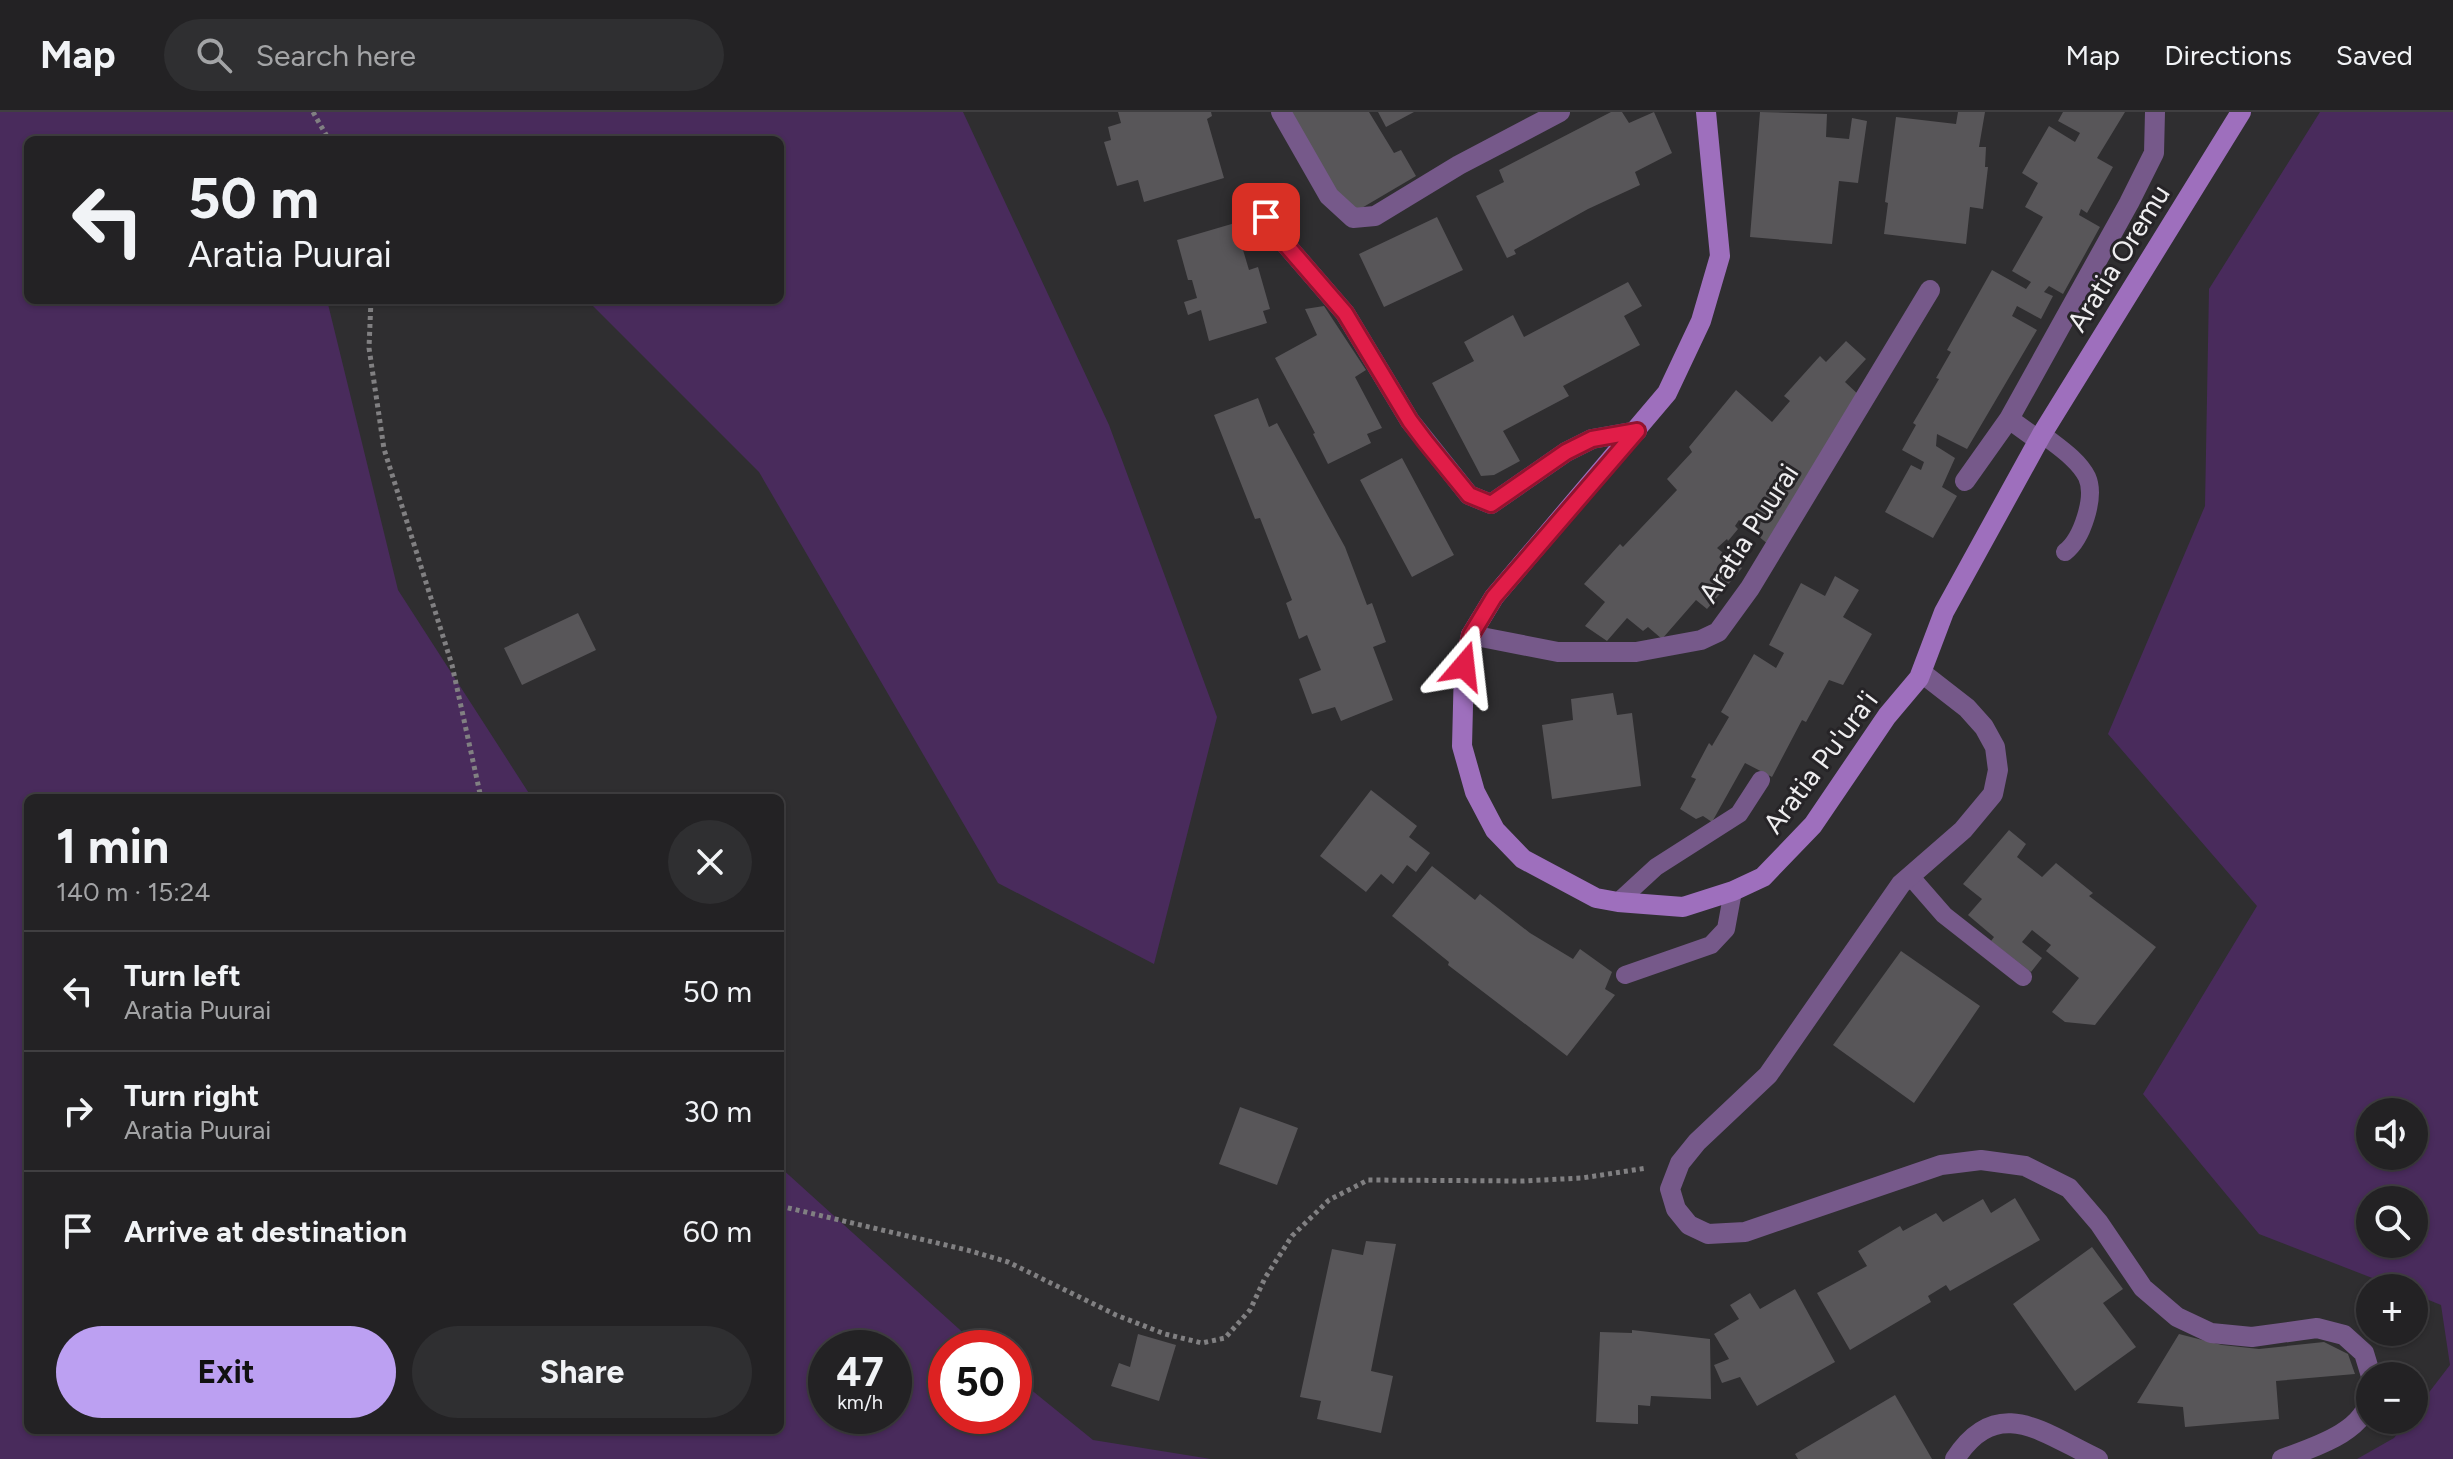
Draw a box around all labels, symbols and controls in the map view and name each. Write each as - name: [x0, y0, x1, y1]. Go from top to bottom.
- search box: [164, 19, 724, 91]
- text: Map: [40, 32, 116, 78]
- icon: search: [192, 33, 236, 77]
- text: Search here: [256, 37, 416, 74]
- text: Map: [2066, 38, 2120, 72]
- text: Directions: [2164, 38, 2292, 72]
- text: Saved: [2336, 38, 2413, 72]
- text: 50 m: [188, 165, 319, 232]
- icon: left: [56, 168, 160, 272]
- street label: Aratia Oremu: [2059, 178, 2177, 338]
- pin: [1232, 183, 1300, 251]
- icon: arrive: [1244, 195, 1288, 239]
- text: Aratia Puurai: [188, 233, 392, 276]
- street label: Aratia Puurai: [1691, 457, 1805, 609]
- position arrow: [1422, 624, 1506, 708]
- street label: Aratia Pu'ura'i: [1755, 684, 1885, 840]
- text: 1 min: [56, 817, 169, 875]
- button: close: [668, 820, 752, 904]
- text: 140 m · 15:24: [56, 876, 211, 908]
- text: Turn left: [124, 957, 241, 994]
- icon: left: [56, 969, 100, 1013]
- text: 50 m: [683, 973, 752, 1010]
- text: Aratia Puurai: [124, 994, 271, 1026]
- text: Turn right: [124, 1077, 259, 1114]
- icon: right: [56, 1089, 100, 1133]
- text: 30 m: [684, 1093, 752, 1130]
- map controls: [2356, 1098, 2428, 1434]
- button: sound: [2356, 1098, 2428, 1170]
- text: Aratia Puurai: [124, 1114, 271, 1146]
- button: search: [2356, 1186, 2428, 1258]
- icon: arrive: [56, 1209, 100, 1253]
- text: Arrive at destination: [124, 1213, 407, 1250]
- text: 60 m: [683, 1213, 752, 1250]
- button: +: [2356, 1274, 2428, 1346]
- button: Exit: [56, 1326, 396, 1418]
- button: Share: [412, 1326, 752, 1418]
- speed limit sign: 50: [928, 1330, 1032, 1434]
- text: 47: [836, 1348, 884, 1396]
- button: −: [2356, 1362, 2428, 1434]
- text: km/h: [837, 1390, 883, 1414]

